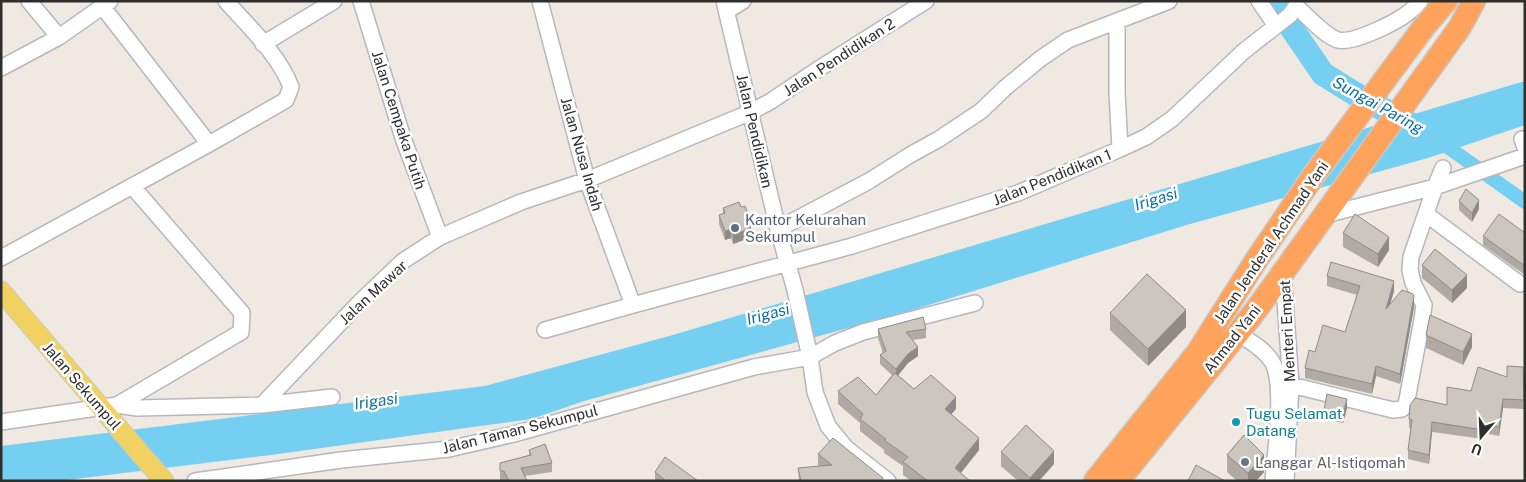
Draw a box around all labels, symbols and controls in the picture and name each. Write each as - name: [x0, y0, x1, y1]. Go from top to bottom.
- street label: Jalan Pendidikan 2: [780, 15, 898, 99]
- street label: Jalan Cempaka Putih: [369, 49, 429, 191]
- street label: Jalan Pendidikan: [734, 72, 776, 190]
- water label: Sungai Paring: [1329, 72, 1427, 138]
- street label: Jalan Nusa Indah: [558, 95, 606, 213]
- street label: Jalan Pendidikan 1: [990, 145, 1114, 209]
- street label: Jalan Jenderal Achmad Yani: [1210, 158, 1332, 326]
- water label: Irigasi: [1132, 183, 1180, 215]
- place label: Kantor Kelurahan Sekumpul: [745, 211, 866, 245]
- marker: Kantor Kelurahan Sekumpul: [729, 222, 741, 234]
- street label: Jalan Mawar: [336, 256, 410, 328]
- street label: Menteri Empat: [1276, 279, 1298, 382]
- water label: Irigasi: [744, 299, 792, 329]
- street label: Ahmad Yani: [1200, 301, 1264, 377]
- street label: Jalan Sekumpul: [39, 339, 125, 433]
- water label: Irigasi: [353, 389, 399, 413]
- street label: Jalan Taman Sekumpul: [440, 401, 600, 457]
- place label: Tugu Selamat Datang: [1246, 405, 1342, 439]
- north arrow: [1456, 412, 1506, 462]
- marker: Tugu Selamat Datang: [1230, 416, 1242, 428]
- text: U: [1469, 440, 1484, 459]
- place label: Langgar Al-Istiqomah: [1255, 454, 1406, 471]
- marker: Langgar Al-Istiqomah: [1239, 456, 1251, 468]

